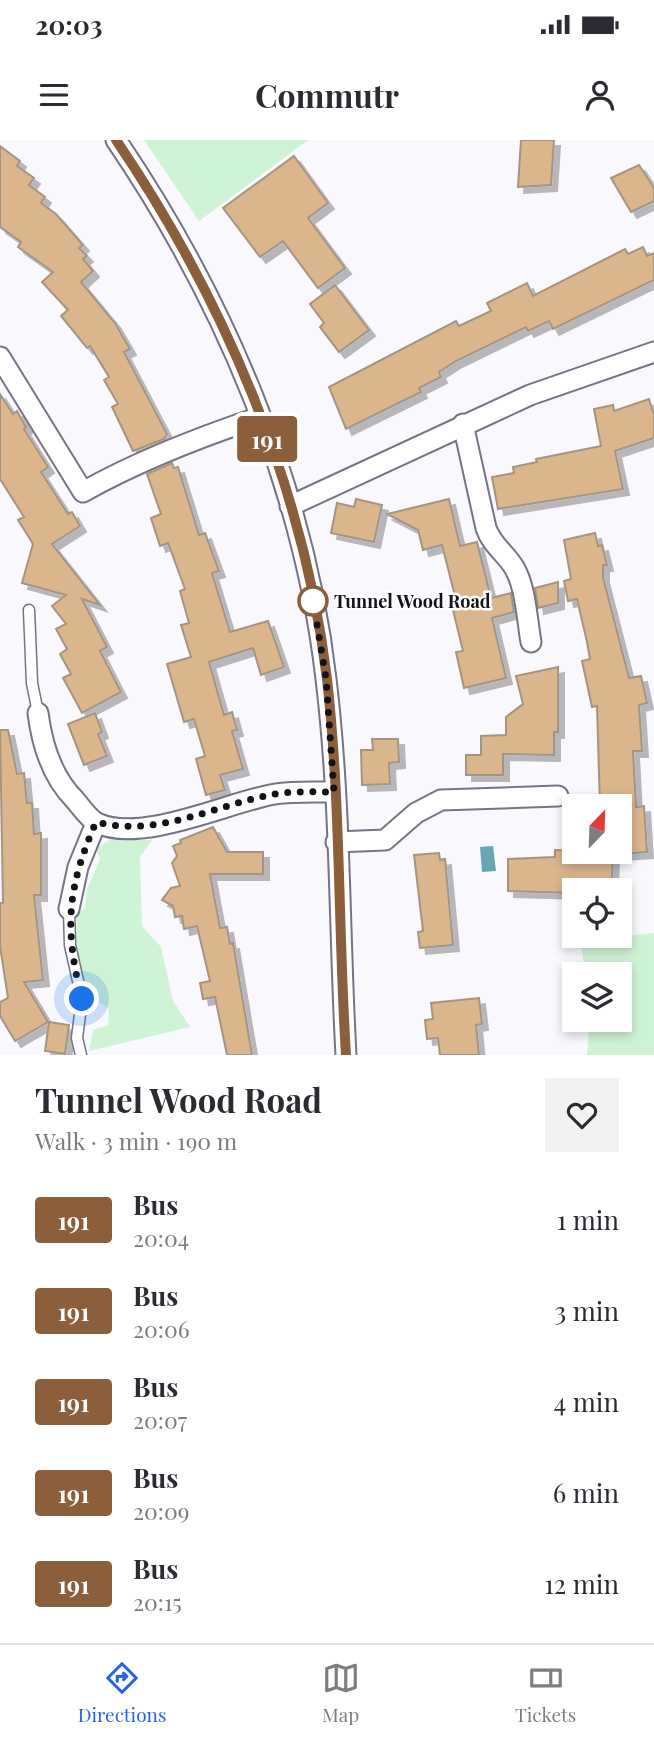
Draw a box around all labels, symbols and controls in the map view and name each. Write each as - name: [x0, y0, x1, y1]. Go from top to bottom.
- text: 20:03: [35, 7, 102, 42]
- text: Commutr: [255, 73, 399, 116]
- icon: menu: [35, 76, 73, 114]
- icon: person: [581, 76, 619, 114]
- line badge: 191: [227, 416, 307, 462]
- text: 191: [251, 423, 283, 455]
- marker: Tunnel Wood Road: [298, 586, 328, 616]
- place label: Tunnel Wood Road: [334, 589, 491, 613]
- north arrow: [562, 794, 632, 864]
- map controls: [562, 794, 632, 1032]
- button: locate: [562, 878, 632, 948]
- button: layers: [562, 962, 632, 1032]
- your location: [64, 981, 99, 1016]
- text: Tunnel Wood Road: [35, 1077, 322, 1121]
- button: heart: [545, 1078, 619, 1152]
- text: Walk · 3 min · 190 m: [35, 1125, 237, 1156]
- text: Bus: [133, 1187, 178, 1222]
- text: 1 min: [557, 1202, 619, 1237]
- text: 191: [58, 1204, 89, 1236]
- text: 20:04: [133, 1222, 189, 1253]
- text: Bus: [133, 1278, 178, 1313]
- text: 3 min: [555, 1293, 619, 1328]
- text: 191: [58, 1295, 89, 1327]
- text: 20:06: [133, 1313, 190, 1344]
- text: Bus: [133, 1369, 178, 1404]
- text: 4 min: [553, 1384, 619, 1419]
- text: 191: [58, 1386, 89, 1418]
- text: 20:07: [133, 1404, 187, 1435]
- text: Bus: [133, 1460, 178, 1495]
- text: 6 min: [553, 1475, 619, 1510]
- text: 191: [58, 1477, 89, 1509]
- text: 20:09: [133, 1495, 189, 1526]
- text: Bus: [133, 1551, 178, 1586]
- text: 12 min: [544, 1566, 619, 1601]
- text: 191: [58, 1568, 89, 1600]
- text: 20:15: [133, 1586, 182, 1617]
- tab: Directions: [78, 1659, 166, 1727]
- tab: Map: [322, 1659, 360, 1727]
- tab: Tickets: [515, 1659, 576, 1727]

